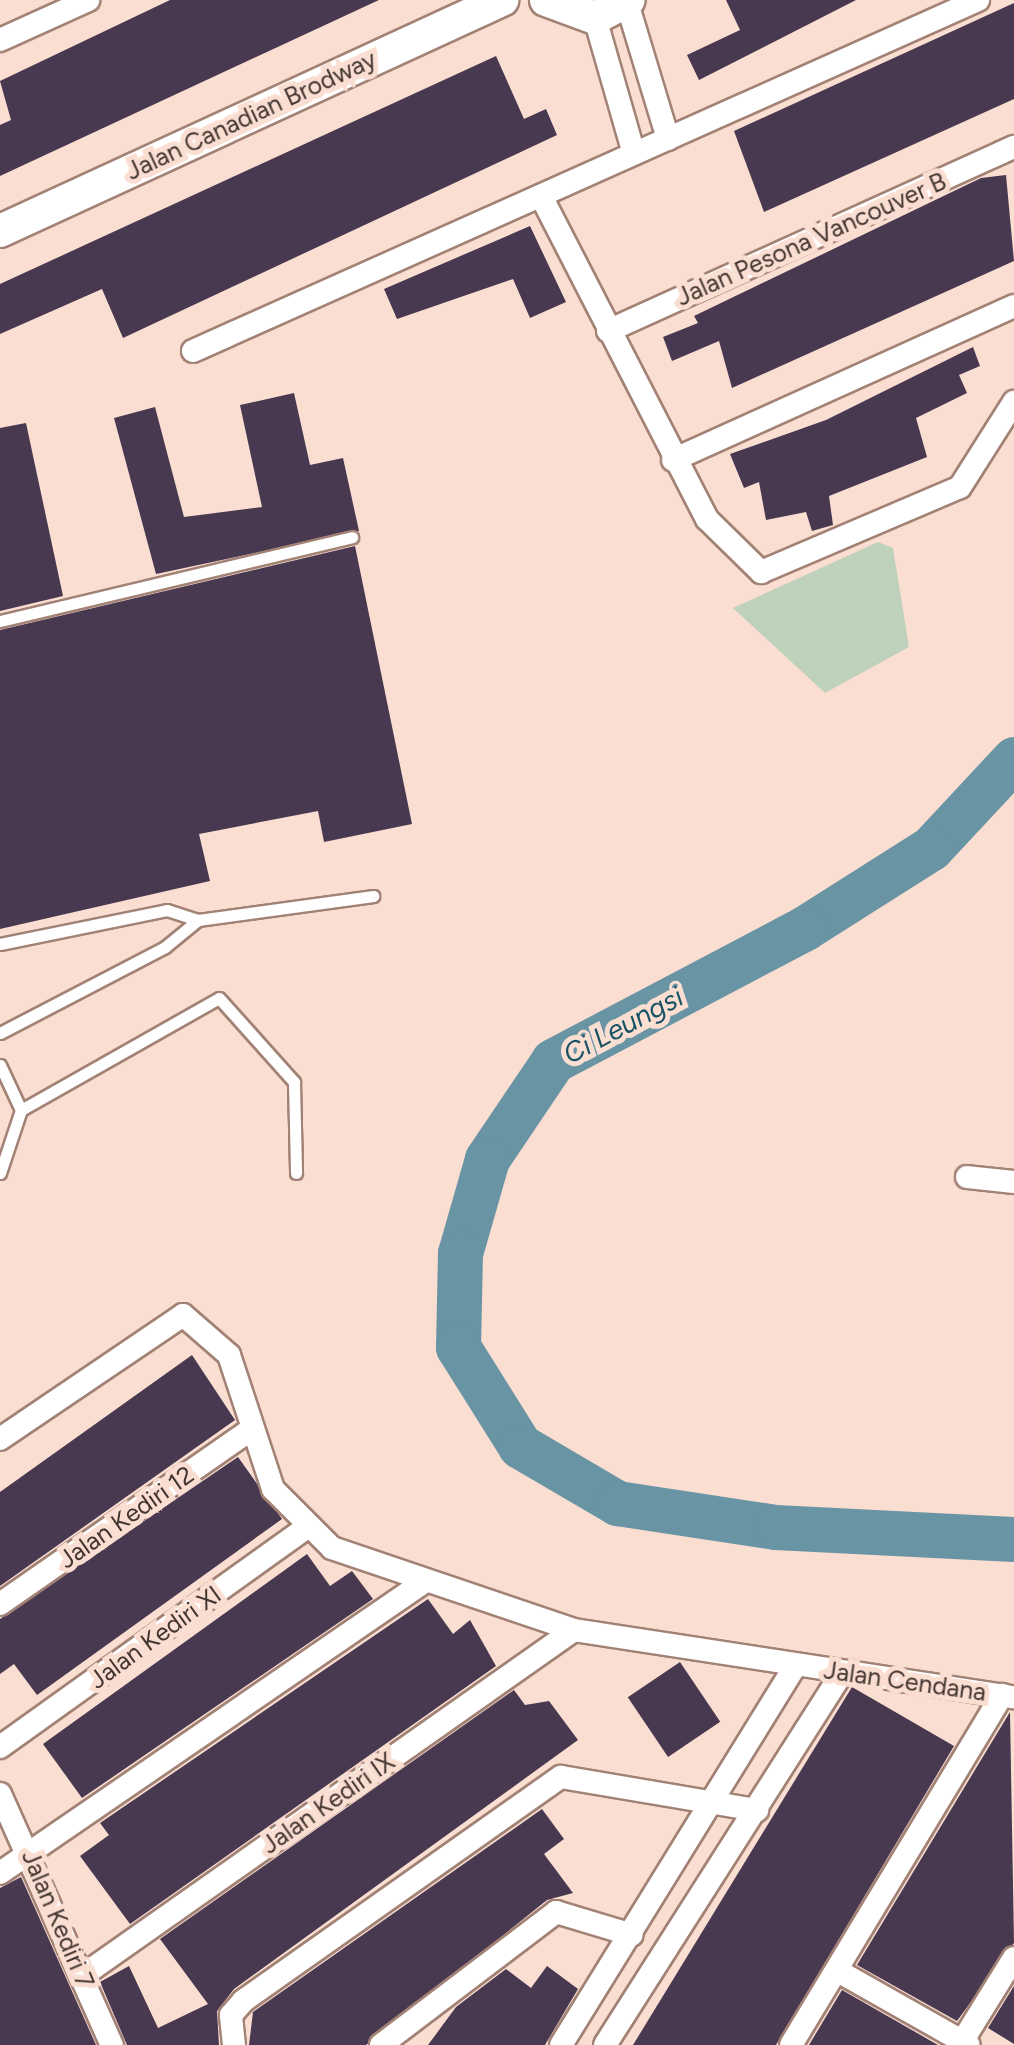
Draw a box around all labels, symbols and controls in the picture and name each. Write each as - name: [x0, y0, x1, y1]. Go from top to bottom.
- street label: Jalan Canadian Brodway: [121, 44, 381, 186]
- street label: Jalan Pesona Vancouver B: [671, 166, 951, 312]
- water label: Ci Leungsi: [557, 979, 689, 1071]
- street label: Jalan Kediri 12: [53, 1459, 199, 1575]
- street label: Jalan Kediri XI: [83, 1579, 227, 1695]
- street label: Jalan Cendana: [822, 1655, 988, 1707]
- street label: Jalan Kediri IX: [256, 1746, 400, 1860]
- street label: Jalan Kediri 7: [15, 1845, 101, 1993]

